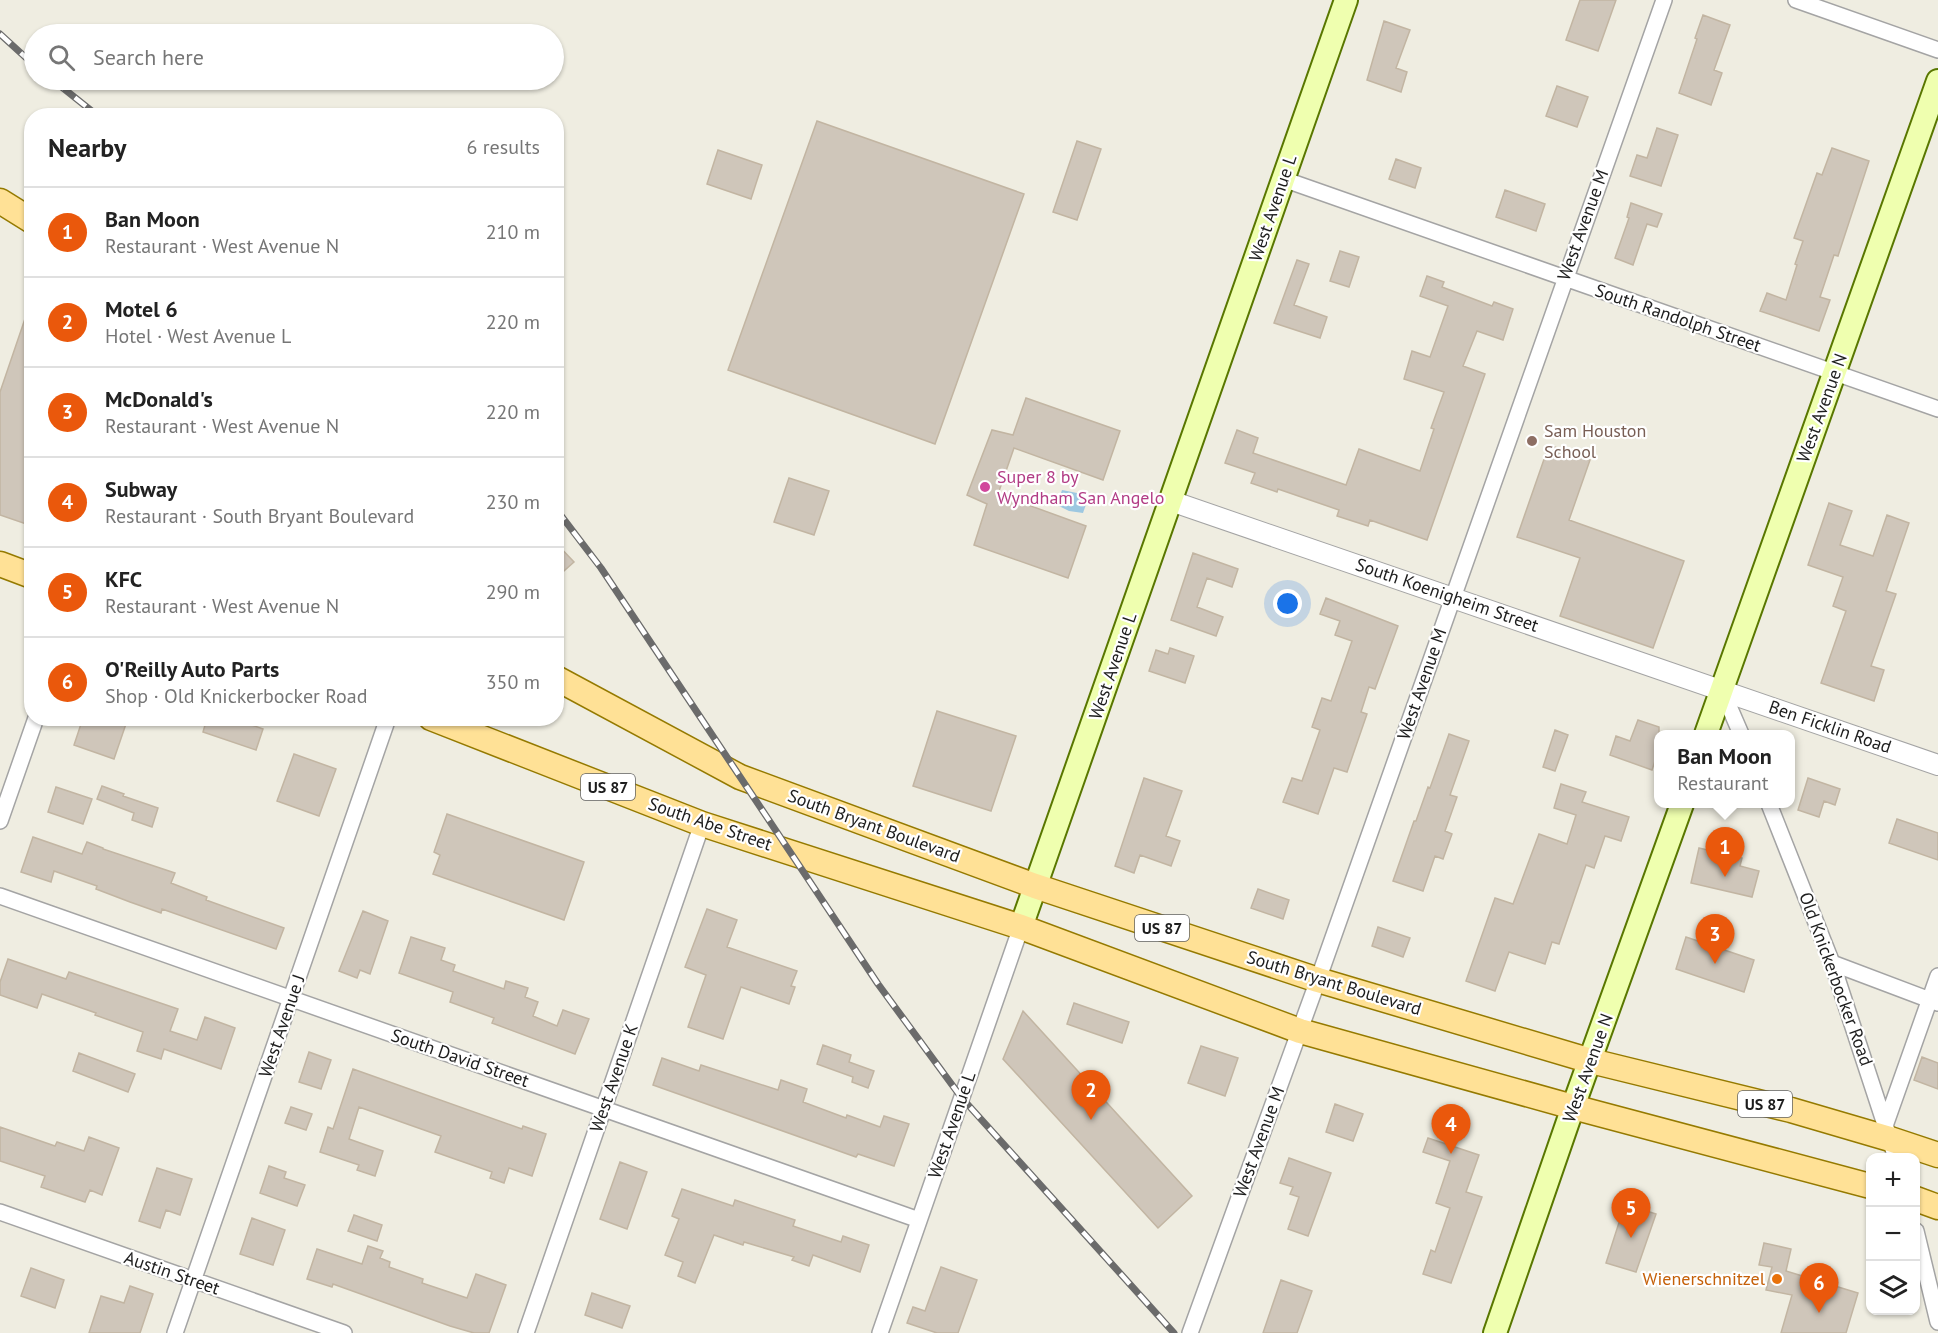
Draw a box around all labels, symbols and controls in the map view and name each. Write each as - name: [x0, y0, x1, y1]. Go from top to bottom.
- search box: [24, 24, 564, 90]
- icon: search: [45, 41, 78, 74]
- text: Search here: [93, 43, 204, 71]
- text: Nearby: [48, 131, 126, 164]
- text: 6 results: [467, 134, 540, 160]
- street label: West Avenue L: [1243, 151, 1302, 264]
- street label: West Avenue M: [1552, 166, 1613, 283]
- text: Ban Moon: [105, 205, 200, 233]
- text: 1: [62, 219, 73, 245]
- text: 210 m: [486, 219, 540, 245]
- text: Restaurant · West Avenue N: [105, 233, 339, 259]
- street label: South Randolph Street: [1592, 278, 1764, 357]
- text: Motel 6: [105, 295, 178, 323]
- text: 2: [62, 309, 73, 335]
- text: 220 m: [486, 309, 540, 335]
- text: Hotel · West Avenue L: [105, 323, 291, 349]
- street label: West Avenue N: [1791, 350, 1852, 465]
- text: McDonald's: [105, 385, 213, 413]
- text: 3: [62, 399, 73, 425]
- text: 220 m: [486, 399, 540, 425]
- text: Restaurant · West Avenue N: [105, 413, 339, 439]
- place label: Sam Houston School: [1544, 419, 1646, 463]
- marker: Sam Houston School: [1525, 434, 1539, 448]
- place label: Super 8 by Wyndham San Angelo: [997, 465, 1164, 509]
- text: Subway: [105, 475, 177, 503]
- marker: Super 8 by Wyndham San Angelo: [978, 480, 992, 494]
- text: 4: [62, 489, 73, 515]
- text: 230 m: [486, 489, 540, 515]
- text: Restaurant · South Bryant Boulevard: [105, 503, 414, 529]
- street label: South Koenigheim Street: [1353, 552, 1542, 637]
- text: KFC: [105, 565, 142, 593]
- text: 5: [62, 579, 73, 605]
- text: 290 m: [486, 579, 540, 605]
- your location: [1273, 589, 1302, 618]
- text: Restaurant · West Avenue N: [105, 593, 339, 619]
- street label: West Avenue L: [1083, 609, 1142, 722]
- street label: West Avenue M: [1392, 625, 1451, 743]
- text: O'Reilly Auto Parts: [105, 655, 279, 683]
- text: 6: [62, 669, 73, 695]
- text: 350 m: [486, 669, 540, 695]
- text: Shop · Old Knickerbocker Road: [105, 683, 368, 709]
- street label: Ben Ficklin Road: [1766, 695, 1894, 758]
- popup: [1654, 730, 1795, 808]
- text: Ban Moon: [1677, 742, 1772, 770]
- text: Restaurant: [1677, 770, 1769, 796]
- road number: US 87: [581, 774, 635, 800]
- street label: South Bryant Boulevard: [785, 784, 963, 867]
- street label: South Abe Street: [645, 792, 775, 855]
- pin: 1: [1706, 828, 1744, 877]
- street label: Old Knickerbocker Road: [1794, 889, 1879, 1069]
- pin: 3: [1696, 914, 1734, 964]
- road number: US 87: [1135, 915, 1189, 941]
- street label: South Bryant Boulevard: [1244, 945, 1424, 1020]
- street label: West Avenue J: [253, 971, 310, 1080]
- street label: West Avenue N: [1557, 1010, 1618, 1125]
- street label: West Avenue K: [584, 1021, 643, 1135]
- street label: South David Street: [388, 1023, 532, 1092]
- street label: West Avenue L: [922, 1068, 981, 1181]
- pin: 2: [1072, 1070, 1110, 1120]
- street label: West Avenue M: [1228, 1083, 1289, 1200]
- road number: US 87: [1738, 1091, 1792, 1117]
- pin: 4: [1432, 1104, 1470, 1154]
- map controls: [1866, 1153, 1920, 1315]
- button: +: [1866, 1153, 1920, 1207]
- pin: 5: [1612, 1188, 1650, 1238]
- button: −: [1866, 1207, 1920, 1261]
- street label: Austin Street: [121, 1245, 223, 1300]
- button: layers: [1866, 1261, 1920, 1315]
- pin: 6: [1800, 1264, 1838, 1313]
- place label: Wienerschnitzel: [1643, 1267, 1766, 1290]
- marker: Wienerschnitzel: [1770, 1272, 1784, 1286]

